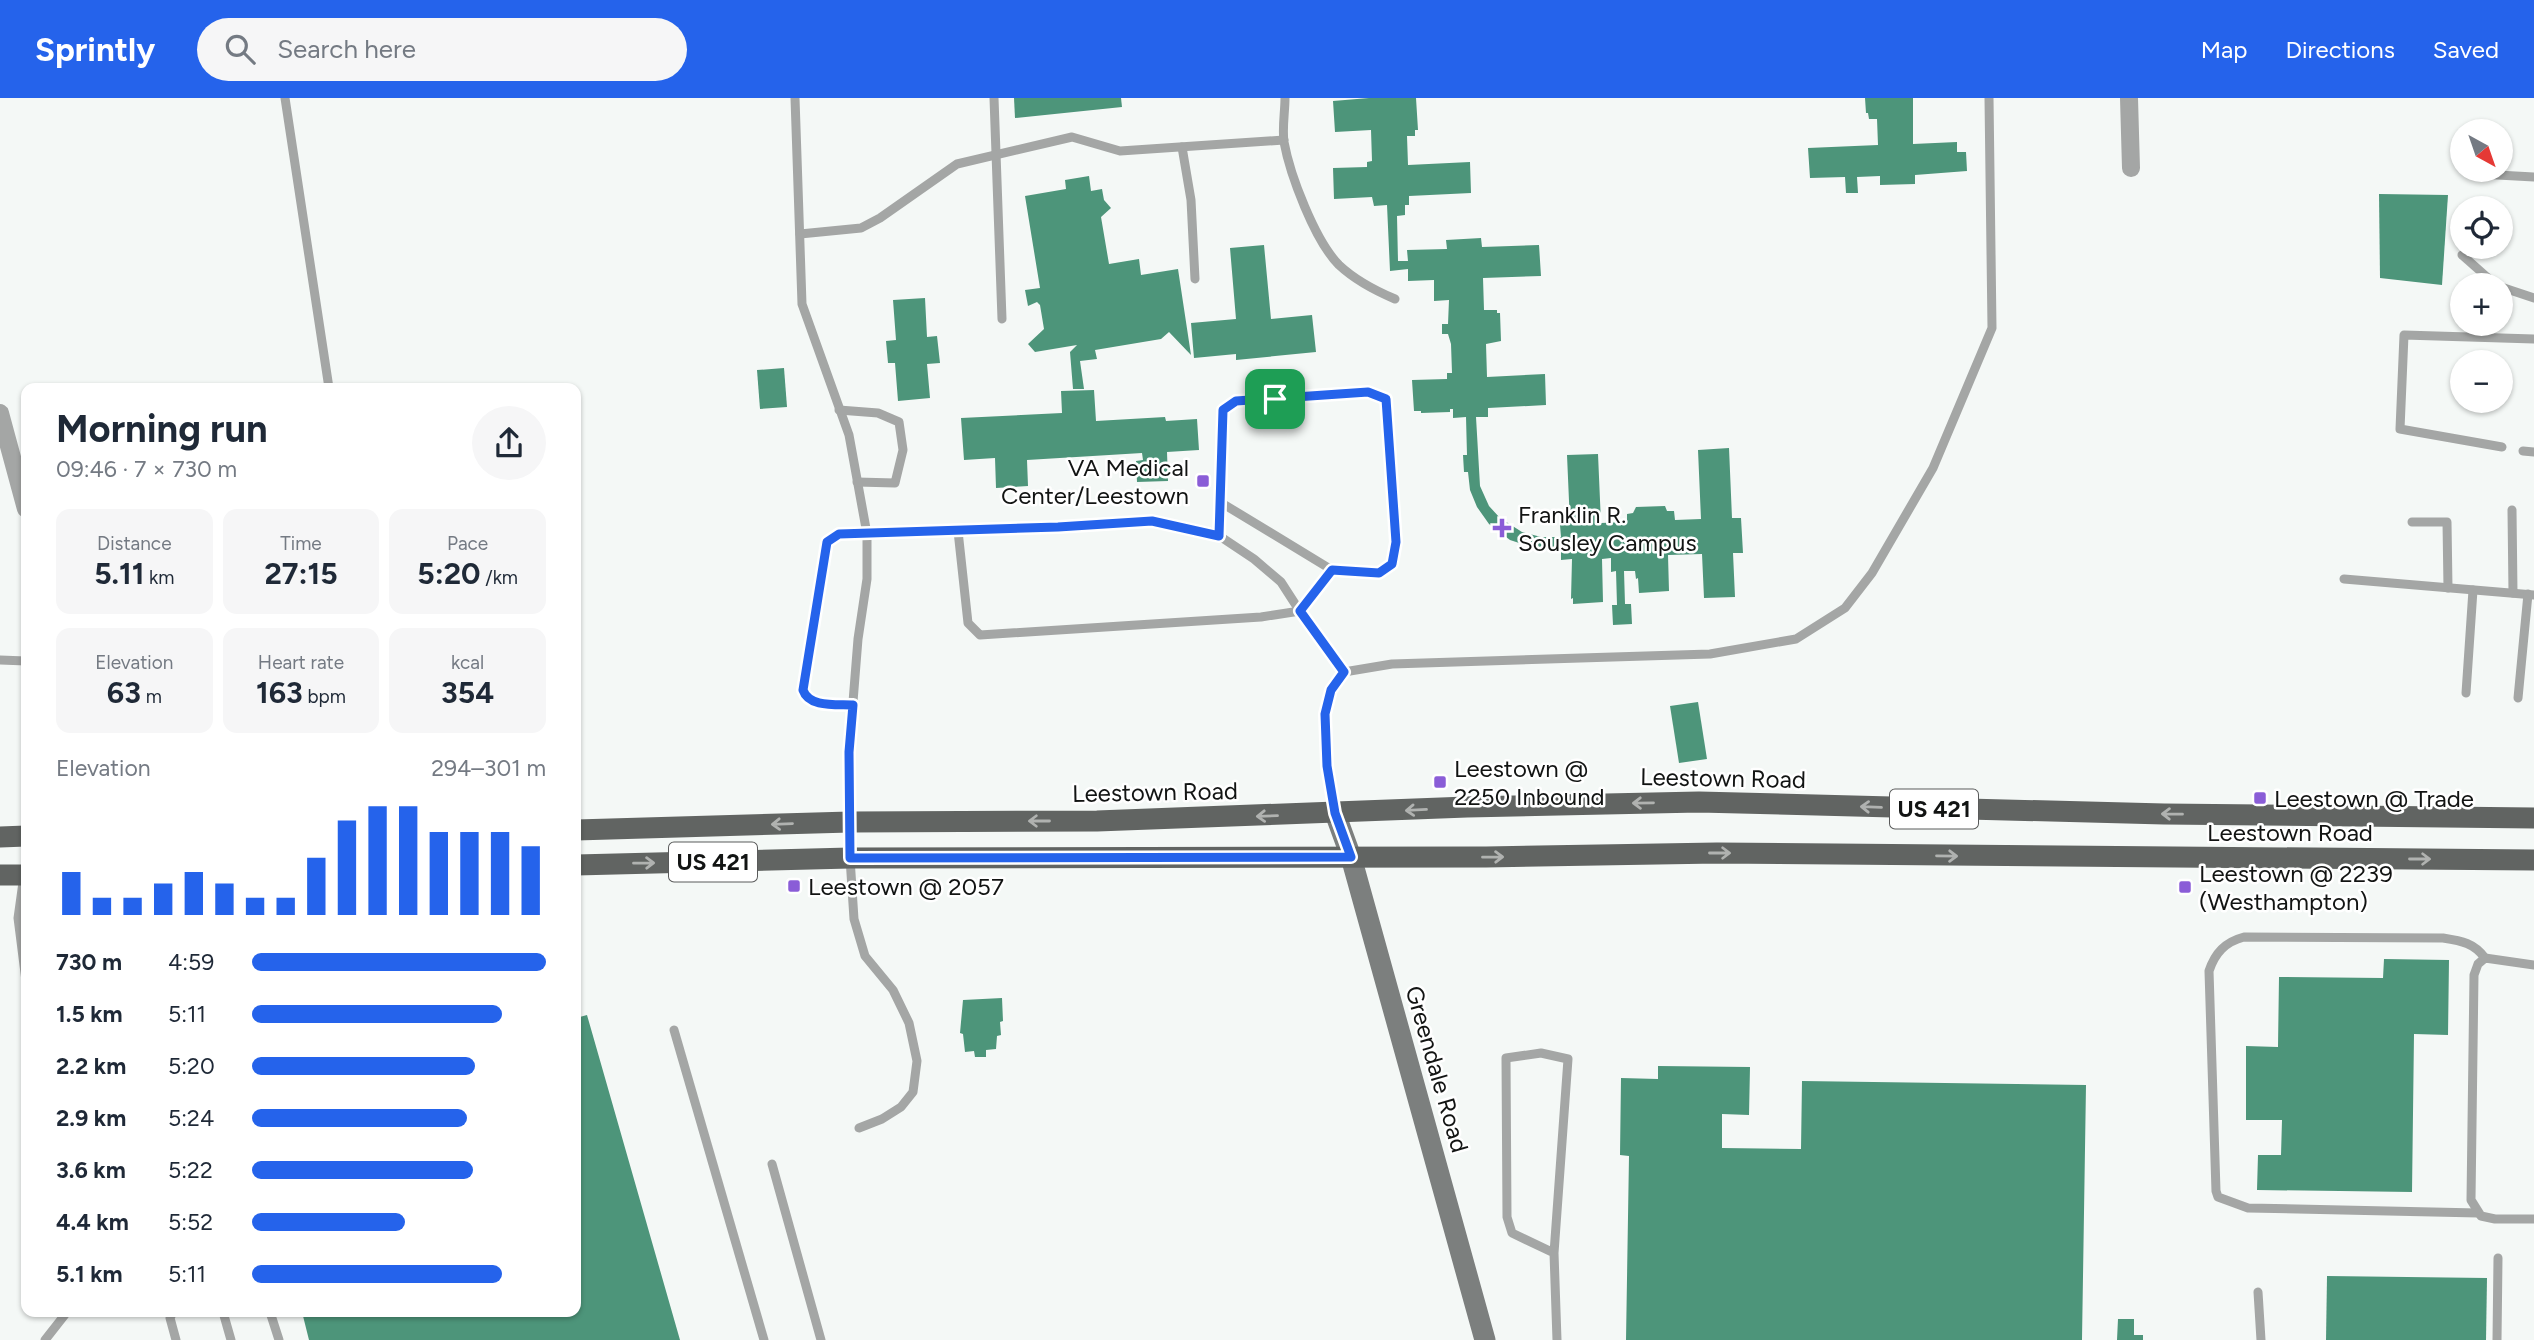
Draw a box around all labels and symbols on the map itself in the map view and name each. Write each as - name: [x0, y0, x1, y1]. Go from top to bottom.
- north arrow: [2450, 119, 2513, 182]
- pin: [1245, 369, 1305, 429]
- place label: VA Medical Center/Leestown: [1001, 453, 1189, 510]
- marker: VA Medical Center/Leestown: [1195, 473, 1211, 489]
- place label: Franklin R. Sousley Campus: [1518, 500, 1697, 557]
- marker: Franklin R. Sousley Campus: [1492, 518, 1512, 538]
- place label: Leestown @ 2250 Inbound: [1454, 754, 1605, 811]
- street label: Leestown Road: [1640, 762, 1806, 794]
- marker: Leestown @ 2250 Inbound: [1432, 774, 1448, 790]
- street label: Leestown Road: [1072, 776, 1238, 808]
- place label: Leestown @ Trade: [2274, 784, 2474, 813]
- road number: US 421: [1890, 790, 1978, 828]
- marker: Leestown @ Trade: [2252, 790, 2268, 806]
- one-way arrow: [1632, 796, 1655, 810]
- one-way arrow: [1860, 801, 1883, 814]
- one-way arrow: [1405, 803, 1428, 816]
- one-way arrow: [2161, 808, 2184, 821]
- one-way arrow: [1255, 809, 1278, 822]
- one-way arrow: [1028, 814, 1051, 828]
- one-way arrow: [770, 818, 793, 831]
- street label: Leestown Road: [2207, 818, 2373, 847]
- road number: US 421: [669, 842, 757, 882]
- one-way arrow: [1708, 846, 1731, 860]
- one-way arrow: [1936, 849, 1959, 863]
- one-way arrow: [1481, 850, 1504, 863]
- one-way arrow: [2408, 852, 2431, 866]
- one-way arrow: [632, 857, 655, 870]
- place label: Leestown @ 2239 (Westhampton): [2199, 859, 2393, 916]
- place label: Leestown @ 2057: [808, 872, 1004, 901]
- marker: Leestown @ 2057: [786, 878, 802, 894]
- marker: Leestown @ 2239 (Westhampton): [2177, 879, 2193, 895]
- street label: Greendale Road: [1399, 982, 1475, 1156]

